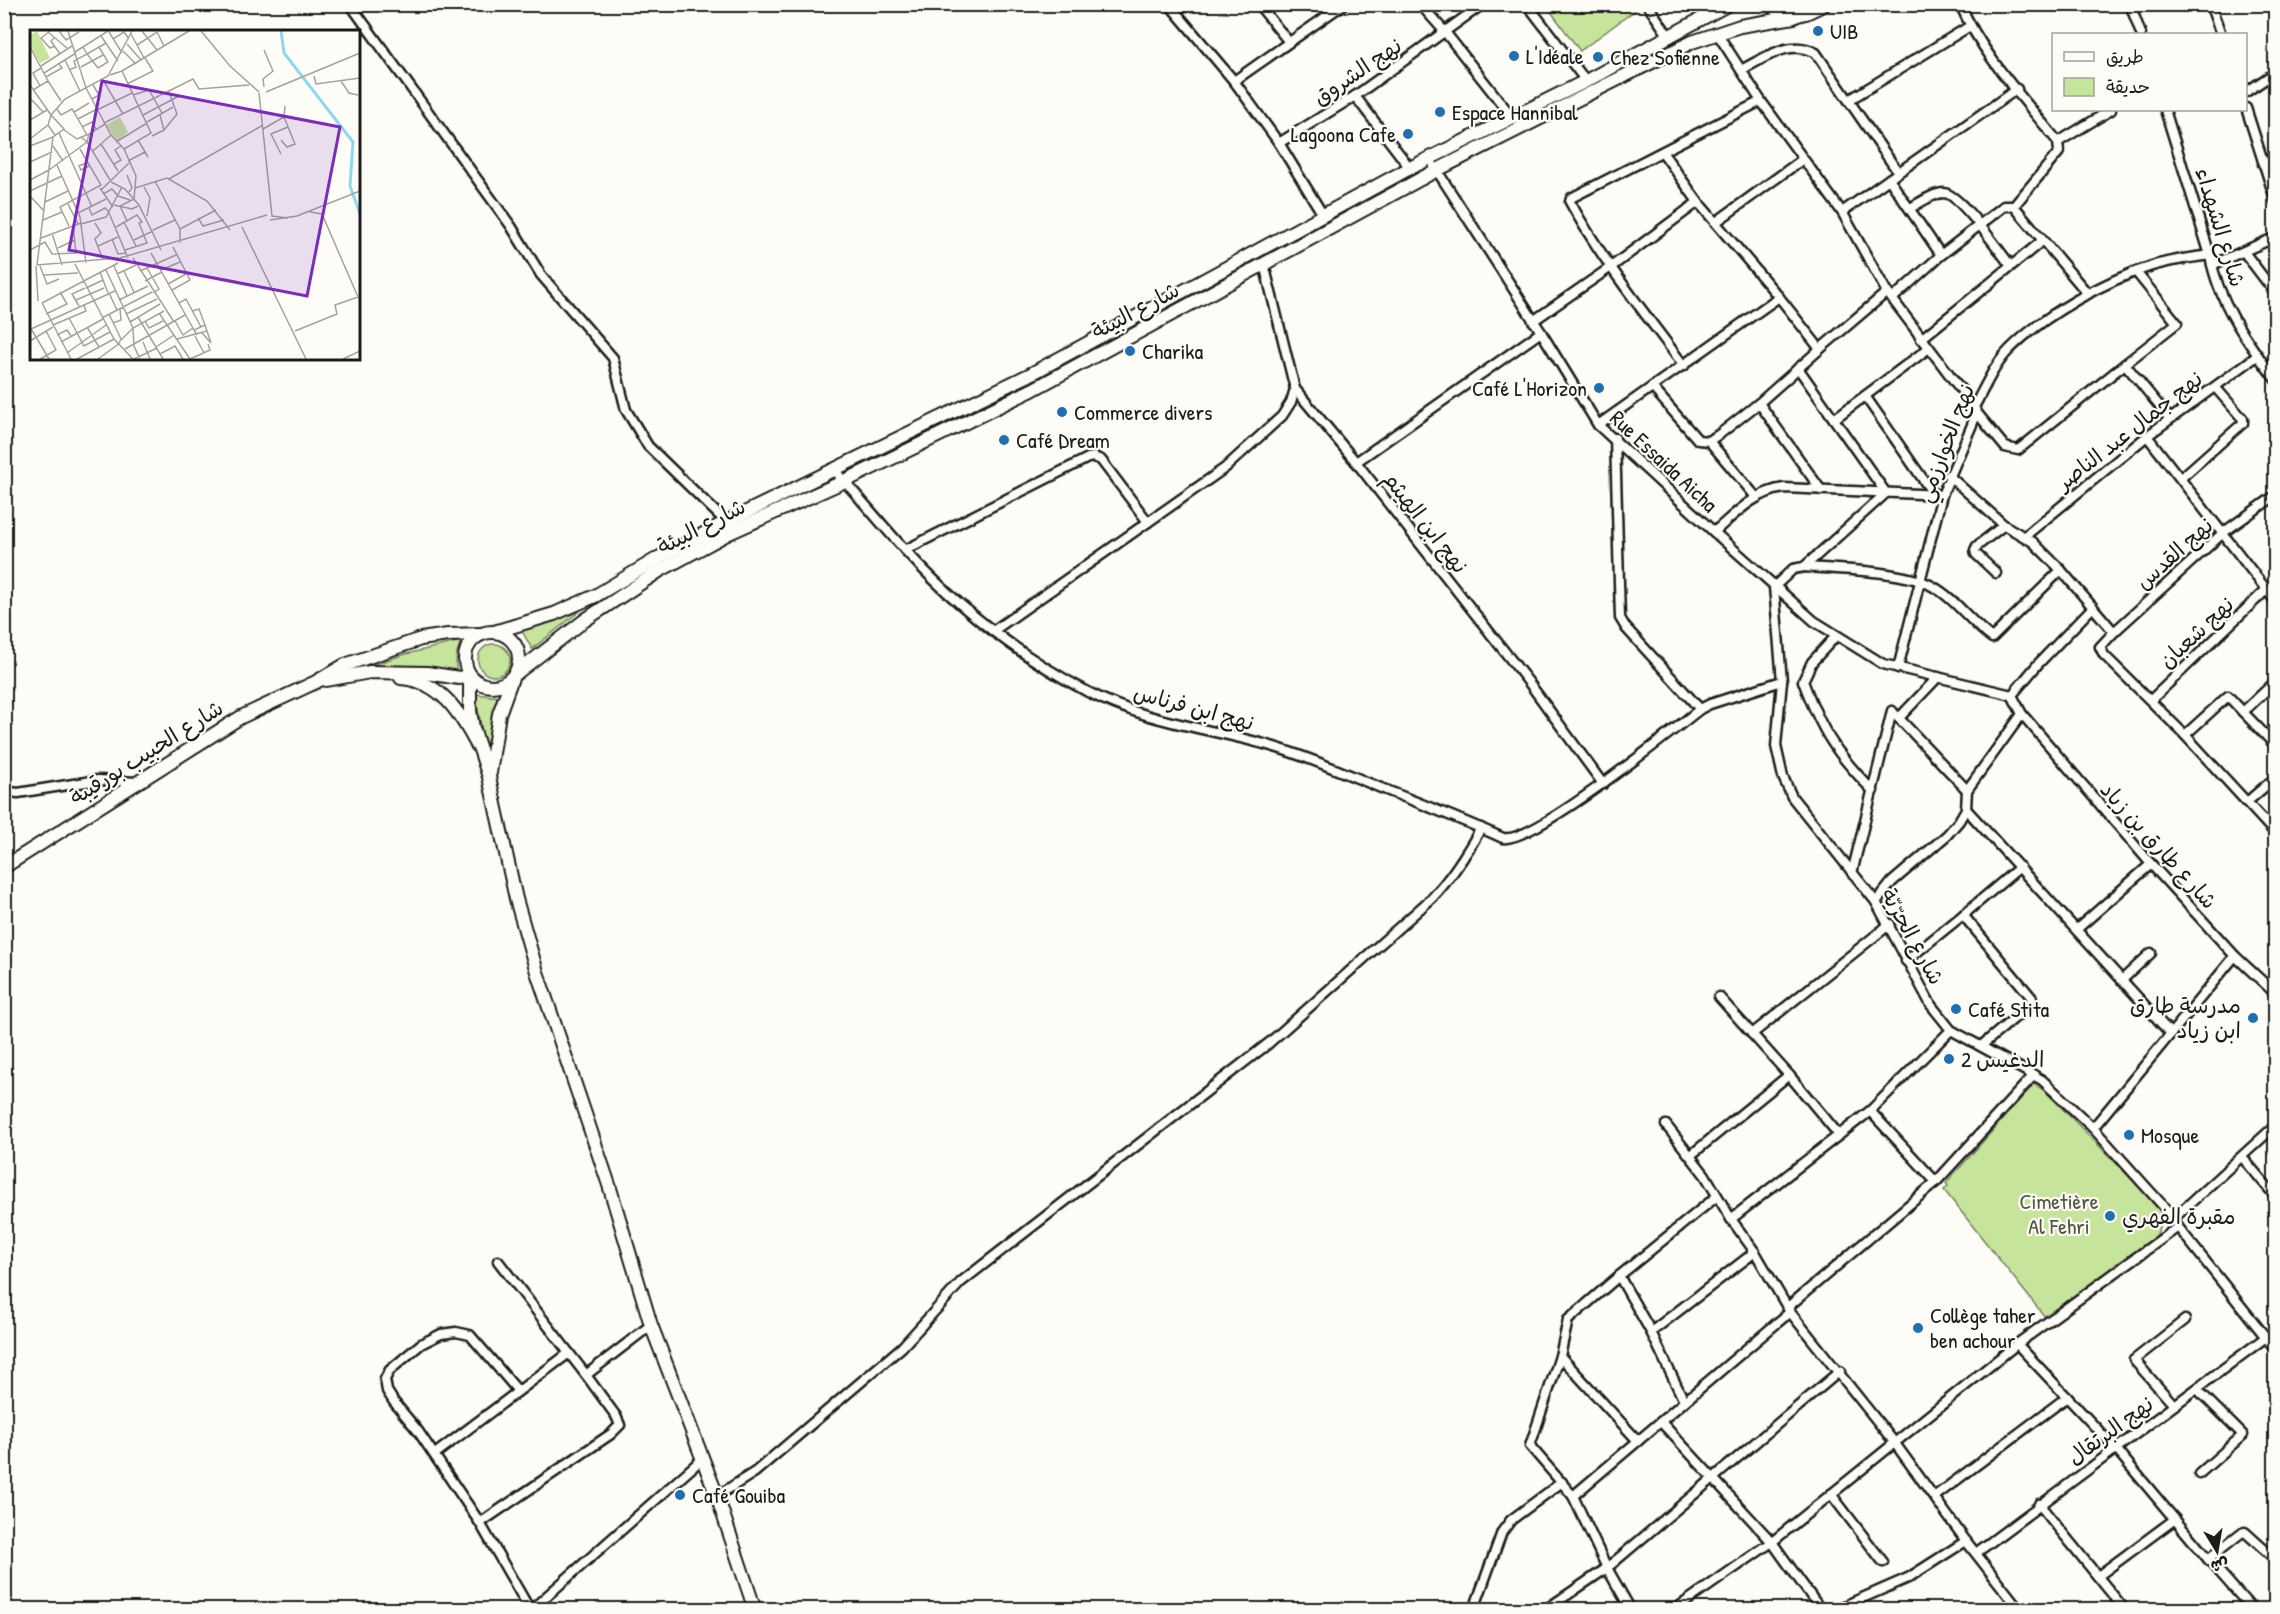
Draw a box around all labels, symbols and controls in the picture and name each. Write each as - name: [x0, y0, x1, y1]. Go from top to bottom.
- place label: UIB: [1830, 16, 1858, 46]
- marker: UIB: [1811, 24, 1825, 38]
- inset map: [30, 30, 360, 360]
- street label: نهج الشروق: [1306, 30, 1408, 113]
- legend: [2052, 33, 2247, 111]
- place label: L'Idéale: [1526, 41, 1584, 71]
- place label: Chez Sofienne: [1610, 42, 1720, 72]
- text: طريق: [2106, 44, 2144, 69]
- marker: L'Idéale: [1507, 49, 1521, 63]
- marker: Chez Sofienne: [1591, 50, 1605, 64]
- text: حديقة: [2106, 74, 2150, 99]
- place label: Espace Hannibal: [1452, 97, 1578, 127]
- marker: Espace Hannibal: [1433, 105, 1447, 119]
- place label: Lagoona Cafe: [1291, 119, 1396, 149]
- marker: Lagoona Cafe: [1401, 127, 1415, 141]
- street label: شارع الشهداء: [2188, 164, 2253, 291]
- street label: شارع البيئة: [1086, 274, 1185, 347]
- place label: Charika: [1142, 336, 1203, 366]
- marker: Charika: [1123, 344, 1137, 358]
- street label: نهج جمال عبد الناصر: [2048, 363, 2209, 499]
- place label: Café L'Horizon: [1472, 373, 1587, 403]
- street label: نهج الخوارزمي: [1909, 380, 1986, 508]
- marker: Café L'Horizon: [1592, 381, 1606, 395]
- place label: Commerce divers: [1074, 397, 1212, 427]
- street label: Rue Essaida Aicha: [1604, 403, 1725, 519]
- marker: Commerce divers: [1055, 405, 1069, 419]
- place label: Café Dream: [1016, 425, 1110, 455]
- marker: Café Dream: [997, 433, 1011, 447]
- street label: نهج ابن الهيثم: [1375, 465, 1475, 581]
- street label: شارع البيئة: [652, 491, 751, 562]
- street label: نهج القدس: [2129, 510, 2220, 597]
- street label: نهج شعبان: [2152, 589, 2241, 675]
- street label: نهج ابن فرناس: [1130, 677, 1258, 738]
- street label: شارع الحبيب بورقيبة: [63, 693, 229, 812]
- street label: شارع طارق بن زياد: [2093, 775, 2224, 916]
- street label: شارع الحرّيّة: [1873, 882, 1952, 990]
- place label: مدرسة طارق ابن زياد: [2130, 990, 2241, 1045]
- place label: Café Stita: [1968, 994, 2050, 1024]
- marker: Café Stita: [1949, 1002, 1963, 1016]
- marker: مدرسة طارق ابن زياد: [2246, 1011, 2260, 1025]
- place label: الدغيس 2: [1961, 1044, 2044, 1074]
- marker: الدغيس 2: [1942, 1052, 1956, 1066]
- place label: Mosque: [2141, 1120, 2199, 1150]
- marker: Mosque: [2122, 1128, 2136, 1142]
- park label: Cimetière Al Fehri: [2019, 1186, 2099, 1241]
- place label: مقبرة الفهري: [2122, 1201, 2236, 1233]
- marker: مقبرة الفهري: [2103, 1209, 2117, 1223]
- place label: Collège taher ben achour: [1930, 1300, 2036, 1355]
- marker: Collège taher ben achour: [1911, 1321, 1925, 1335]
- street label: نهج البرتقال: [2061, 1388, 2160, 1472]
- place label: Café Gouiba: [692, 1480, 786, 1510]
- marker: Café Gouiba: [673, 1488, 687, 1502]
- north arrow: [2187, 1521, 2247, 1581]
- text: ش: [2209, 1553, 2231, 1578]

